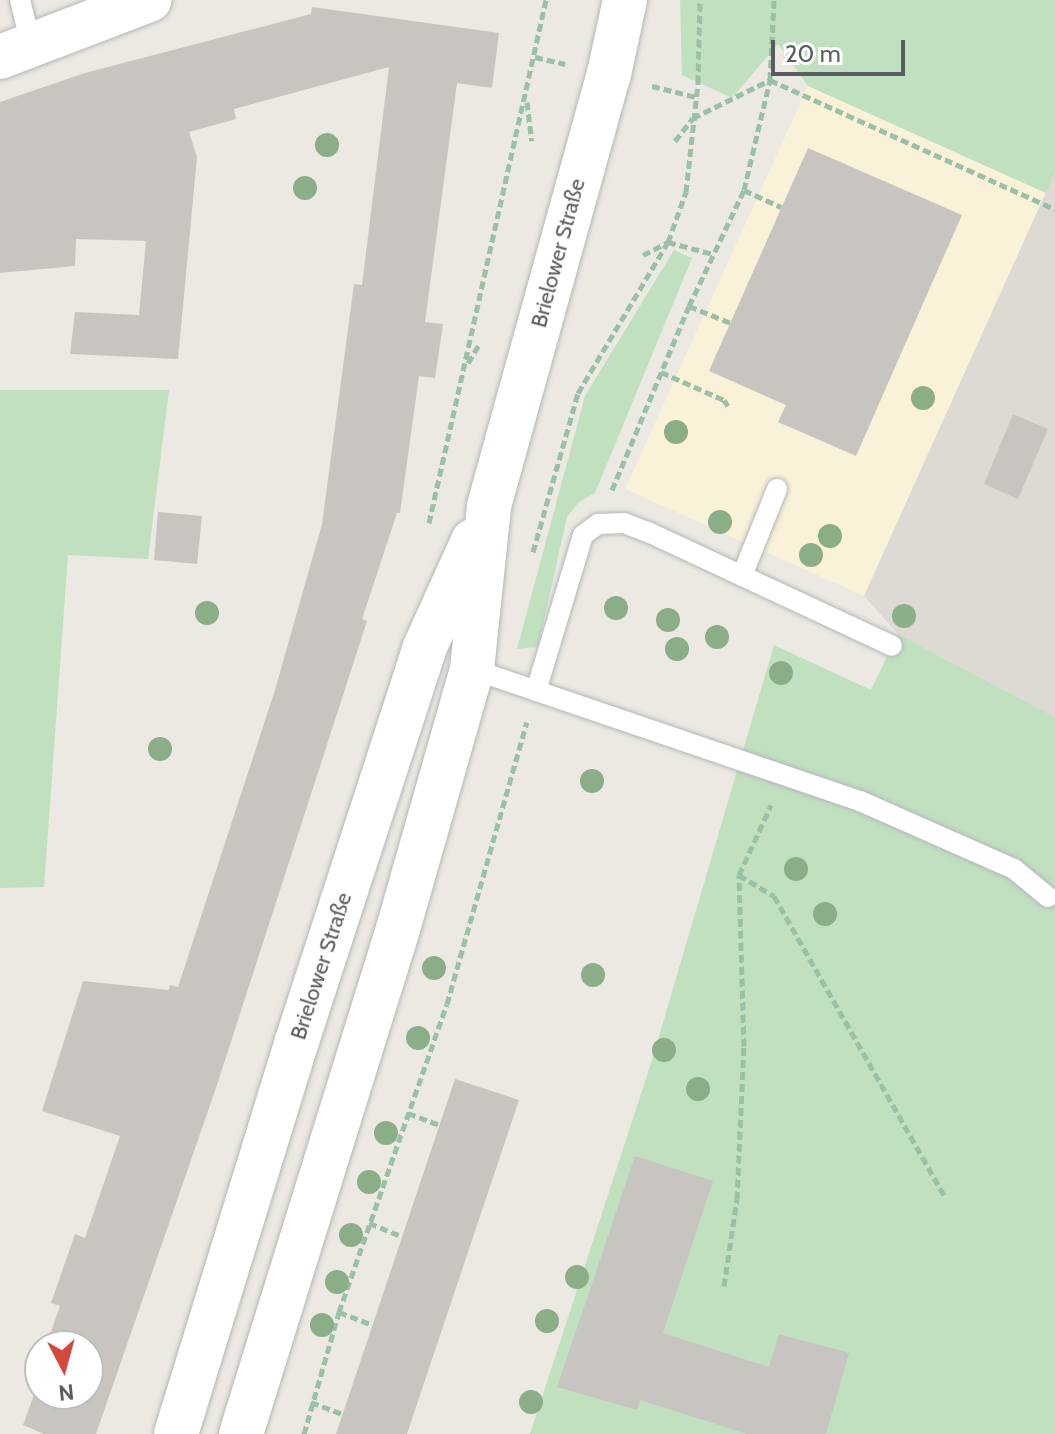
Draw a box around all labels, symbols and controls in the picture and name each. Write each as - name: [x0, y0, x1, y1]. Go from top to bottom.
- scale bar: [775, 24, 909, 74]
- text: 20 m: [785, 39, 841, 68]
- street label: Brielower Straße: [525, 176, 591, 330]
- street label: Brielower Straße: [285, 889, 357, 1043]
- north arrow: [24, 1330, 104, 1410]
- text: N: [57, 1378, 76, 1407]

